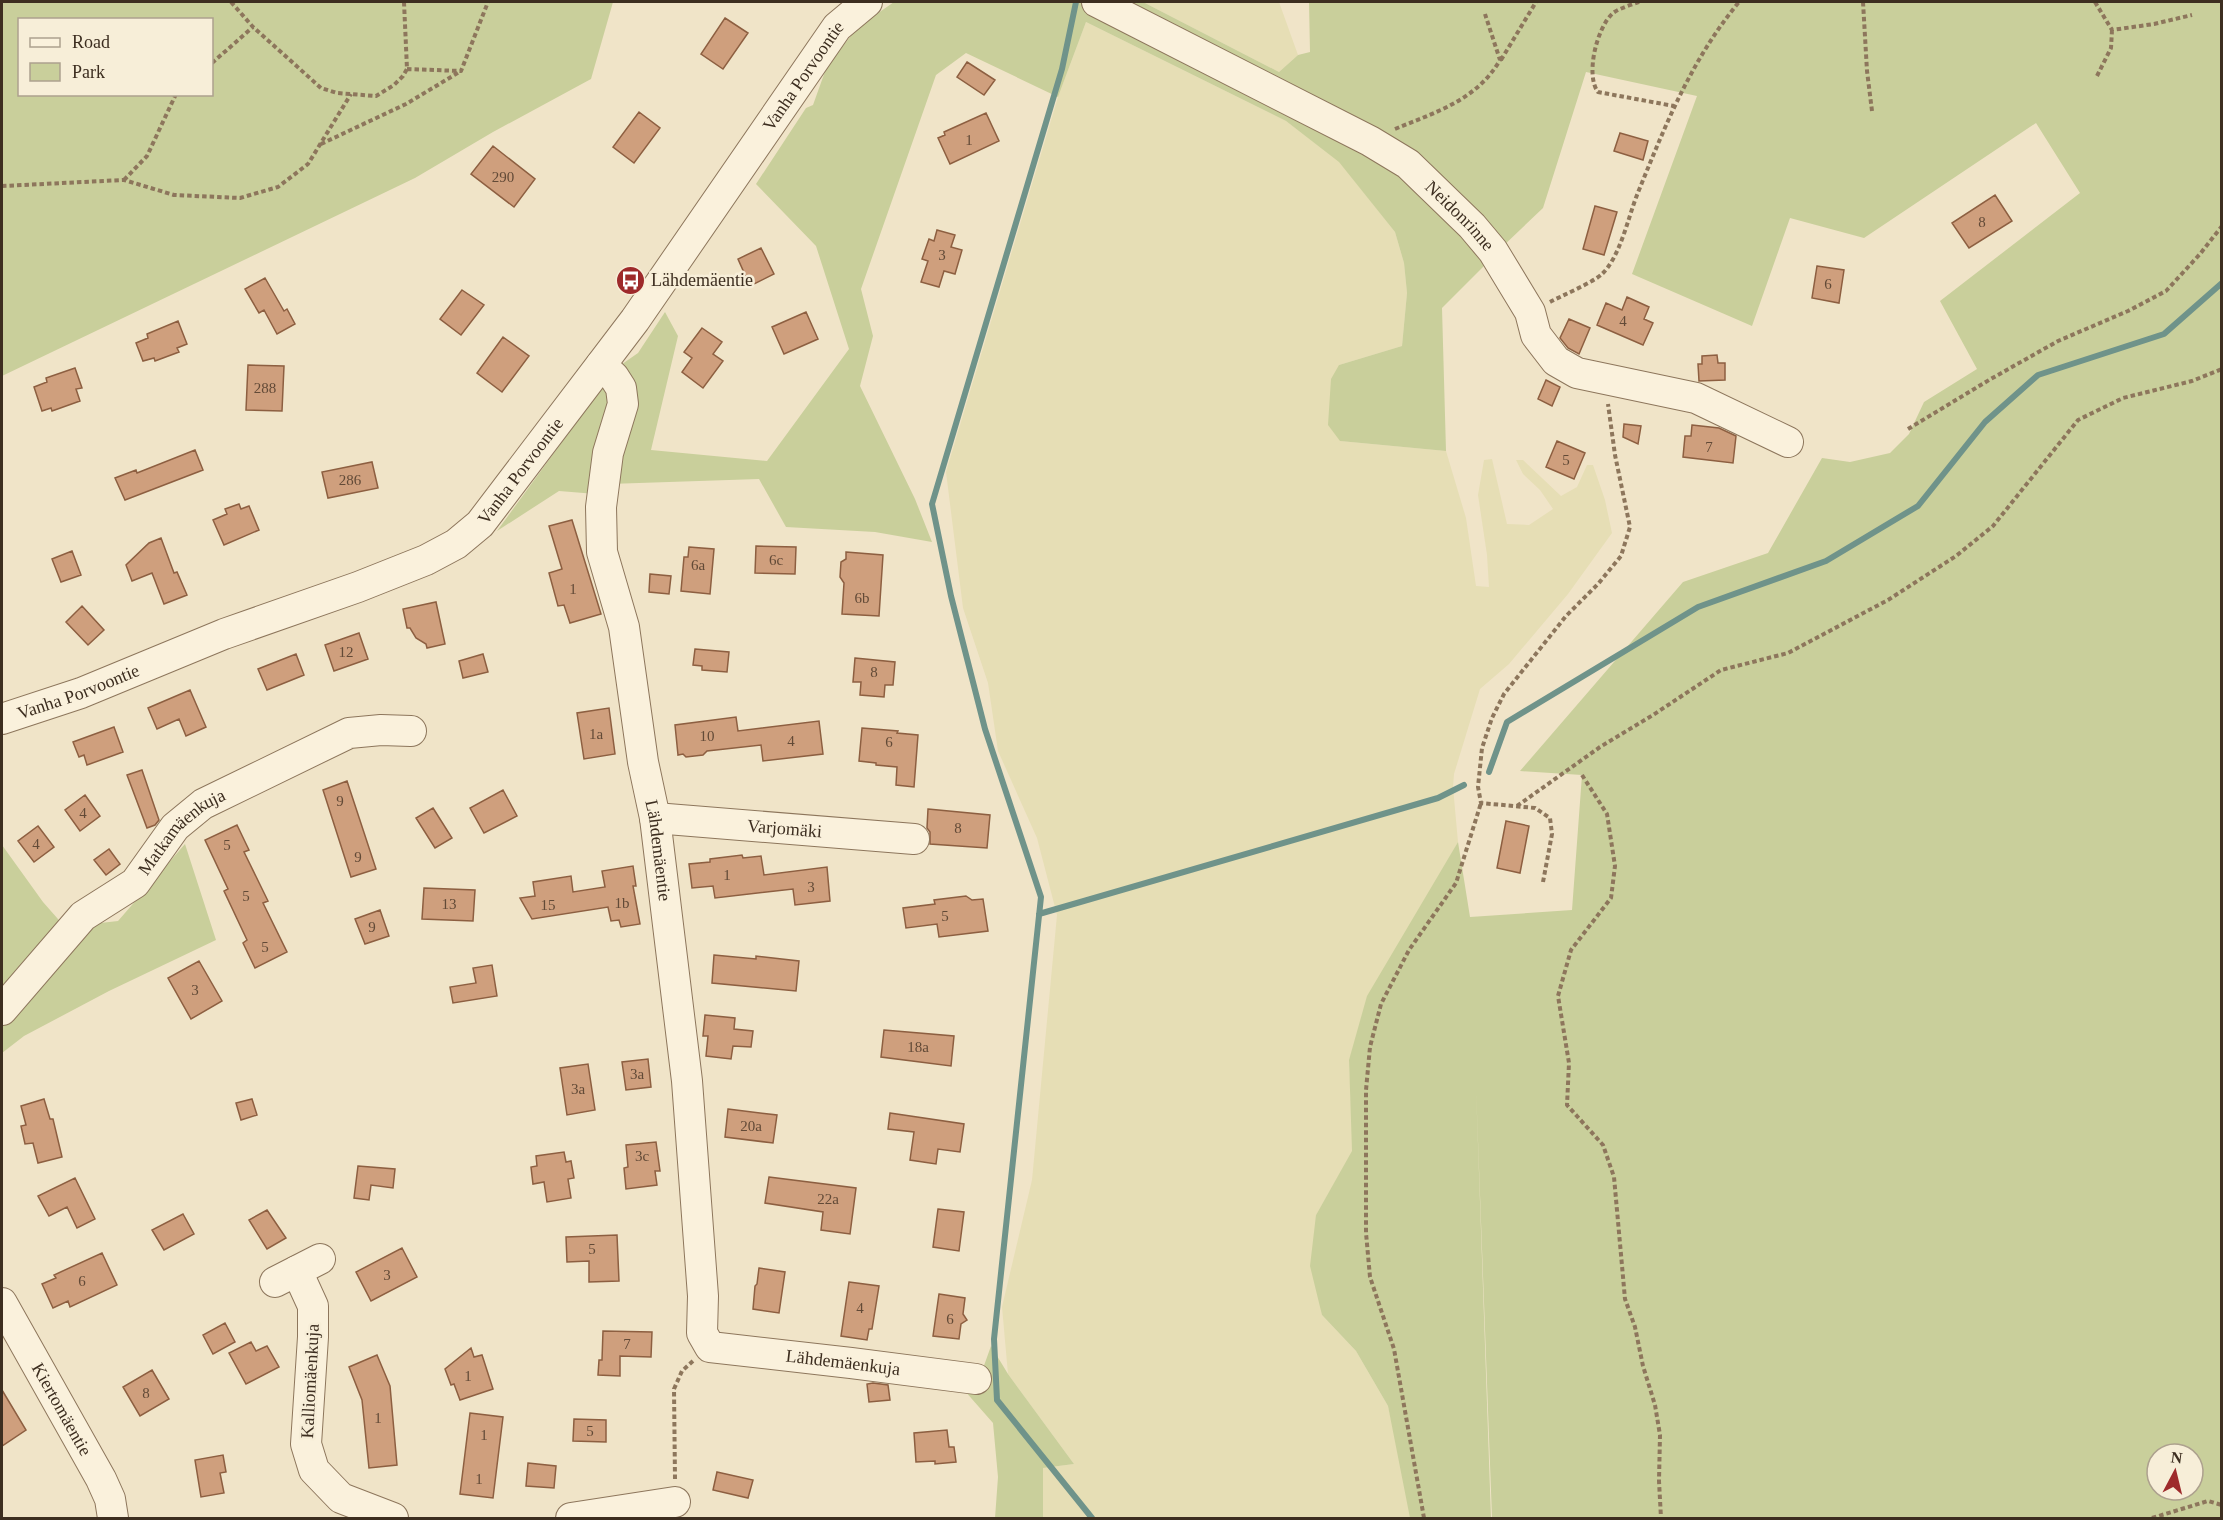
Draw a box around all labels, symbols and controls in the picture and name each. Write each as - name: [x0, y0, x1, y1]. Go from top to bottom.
- street label: Vanha Porvoontie: [759, 16, 847, 134]
- legend: [18, 18, 213, 96]
- text: Road: [72, 32, 110, 52]
- text: Park: [72, 62, 105, 82]
- house number: 1: [965, 132, 973, 148]
- house number: 290: [492, 169, 514, 185]
- street label: Neidonrinne: [1421, 176, 1498, 255]
- house number: 8: [1978, 214, 1986, 230]
- house number: 3: [938, 247, 946, 263]
- bus stop icon: Lähdemäentie: [614, 264, 646, 296]
- place label: Lähdemäentie: [651, 270, 753, 290]
- house number: 6: [1824, 276, 1832, 292]
- house number: 4: [1619, 313, 1627, 329]
- house number: 288: [254, 380, 276, 396]
- street label: Vanha Porvoontie: [474, 414, 567, 528]
- house number: 7: [1705, 439, 1713, 455]
- house number: 5: [1562, 452, 1570, 468]
- house number: 286: [339, 472, 362, 488]
- house number: 6c: [769, 552, 783, 568]
- house number: 6a: [691, 557, 705, 573]
- house number: 1: [569, 581, 577, 597]
- house number: 6b: [855, 590, 870, 606]
- house number: 12: [339, 644, 354, 660]
- street label: Vanha Porvoontie: [15, 660, 142, 723]
- house number: 8: [870, 664, 878, 680]
- house number: 1a: [589, 726, 603, 742]
- house number: 10: [700, 728, 715, 744]
- house number: 4: [787, 733, 795, 749]
- house number: 6: [885, 734, 893, 750]
- street label: Matkamäenkuja: [134, 785, 228, 879]
- house number: 9: [336, 793, 344, 809]
- street label: Lähdemäentie: [641, 798, 675, 902]
- house number: 4: [79, 805, 87, 821]
- street label: Varjomäki: [746, 816, 823, 842]
- house number: 8: [954, 820, 962, 836]
- house number: 4: [32, 836, 40, 852]
- house number: 5: [223, 837, 231, 853]
- house number: 9: [354, 849, 362, 865]
- house number: 1: [723, 867, 731, 883]
- house number: 3: [807, 879, 815, 895]
- house number: 5: [242, 888, 250, 904]
- house number: 1b: [615, 895, 630, 911]
- house number: 13: [442, 896, 457, 912]
- house number: 15: [541, 897, 556, 913]
- house number: 5: [941, 908, 949, 924]
- house number: 9: [368, 919, 376, 935]
- house number: 5: [261, 939, 269, 955]
- house number: 3: [191, 982, 199, 998]
- house number: 18a: [907, 1039, 929, 1055]
- house number: 3a: [630, 1066, 644, 1082]
- house number: 3a: [571, 1081, 585, 1097]
- house number: 20a: [740, 1118, 762, 1134]
- house number: 3c: [635, 1148, 649, 1164]
- house number: 22a: [817, 1191, 839, 1207]
- house number: 5: [588, 1241, 596, 1257]
- house number: 3: [383, 1267, 391, 1283]
- house number: 6: [78, 1273, 86, 1289]
- house number: 4: [856, 1300, 864, 1316]
- house number: 6: [946, 1311, 954, 1327]
- street label: Kalliomäenkuja: [297, 1323, 323, 1439]
- house number: 7: [623, 1336, 631, 1352]
- street label: Lähdemäenkuja: [785, 1346, 901, 1379]
- street label: Kiertomäentie: [28, 1360, 96, 1459]
- house number: 1: [464, 1368, 472, 1384]
- house number: 8: [142, 1385, 150, 1401]
- house number: 1: [374, 1410, 382, 1426]
- house number: 5: [586, 1423, 594, 1439]
- house number: 1: [480, 1427, 488, 1443]
- north arrow: [2145, 1442, 2205, 1502]
- text: N: [2170, 1448, 2184, 1467]
- house number: 1: [475, 1471, 483, 1487]

